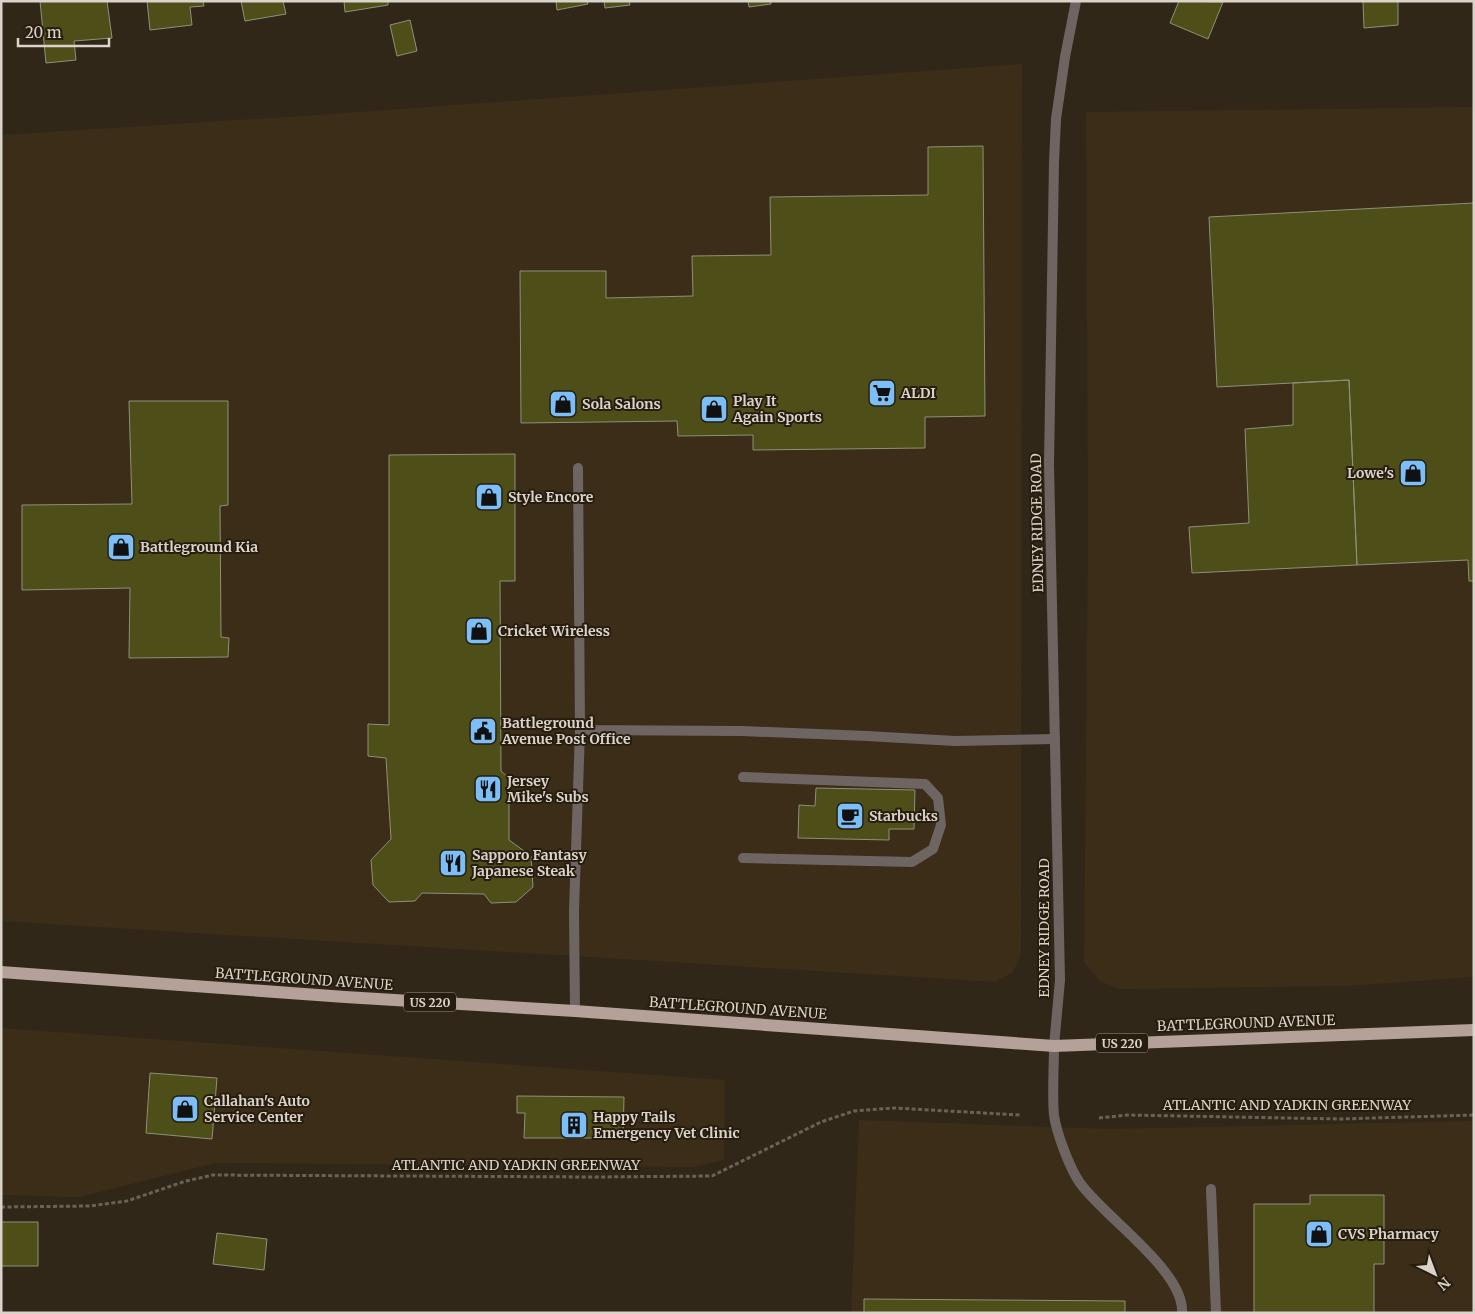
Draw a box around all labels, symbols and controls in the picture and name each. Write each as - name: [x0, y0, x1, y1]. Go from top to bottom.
- scale bar: [18, 15, 109, 47]
- text: 20 m: [25, 23, 62, 42]
- supermarket icon: ALDI: [867, 378, 897, 408]
- place label: ALDI: [900, 384, 936, 402]
- shop icon: Sola Salons: [548, 389, 578, 419]
- place label: Play It Again Sports: [732, 392, 822, 426]
- shop icon: Play It Again Sports: [699, 394, 729, 424]
- place label: Sola Salons: [582, 395, 661, 413]
- street label: EDNEY RIDGE ROAD: [1027, 453, 1047, 593]
- shop icon: Lowe's: [1398, 458, 1428, 488]
- place label: Lowe's: [1347, 464, 1394, 482]
- shop icon: Style Encore: [474, 482, 504, 512]
- place label: Style Encore: [508, 488, 594, 506]
- shop icon: Battleground Kia: [106, 532, 136, 562]
- place label: Battleground Kia: [140, 538, 258, 556]
- shop icon: Cricket Wireless: [464, 616, 494, 646]
- place label: Cricket Wireless: [498, 622, 610, 640]
- place label: Battleground Avenue Post Office: [501, 714, 631, 748]
- public building icon: Battleground Avenue Post Office: [468, 716, 498, 746]
- place label: Jersey Mike's Subs: [506, 772, 589, 806]
- restaurant icon: Jersey Mike's Subs: [473, 774, 503, 804]
- cafe icon: Starbucks: [835, 801, 865, 831]
- place label: Starbucks: [869, 807, 938, 825]
- place label: Sapporo Fantasy Japanese Steak: [471, 846, 587, 880]
- restaurant icon: Sapporo Fantasy Japanese Steak: [438, 848, 468, 878]
- street label: EDNEY RIDGE ROAD: [1035, 858, 1053, 998]
- street label: BATTLEGROUND AVENUE: [214, 964, 394, 994]
- road number: US 220: [404, 992, 456, 1012]
- street label: BATTLEGROUND AVENUE: [648, 993, 828, 1023]
- street label: BATTLEGROUND AVENUE: [1157, 1011, 1336, 1035]
- road number: US 220: [1096, 1034, 1148, 1052]
- place label: Callahan's Auto Service Center: [204, 1092, 310, 1126]
- shop icon: Callahan's Auto Service Center: [170, 1094, 200, 1124]
- street label: ATLANTIC AND YADKIN GREENWAY: [1162, 1096, 1412, 1114]
- place label: Happy Tails Emergency Vet Clinic: [593, 1108, 740, 1142]
- building icon: Happy Tails Emergency Vet Clinic: [559, 1110, 589, 1140]
- street label: ATLANTIC AND YADKIN GREENWAY: [391, 1156, 641, 1174]
- shop icon: CVS Pharmacy: [1304, 1219, 1334, 1249]
- place label: CVS Pharmacy: [1338, 1225, 1440, 1243]
- north arrow: [1410, 1249, 1460, 1299]
- text: N: [1434, 1273, 1454, 1294]

